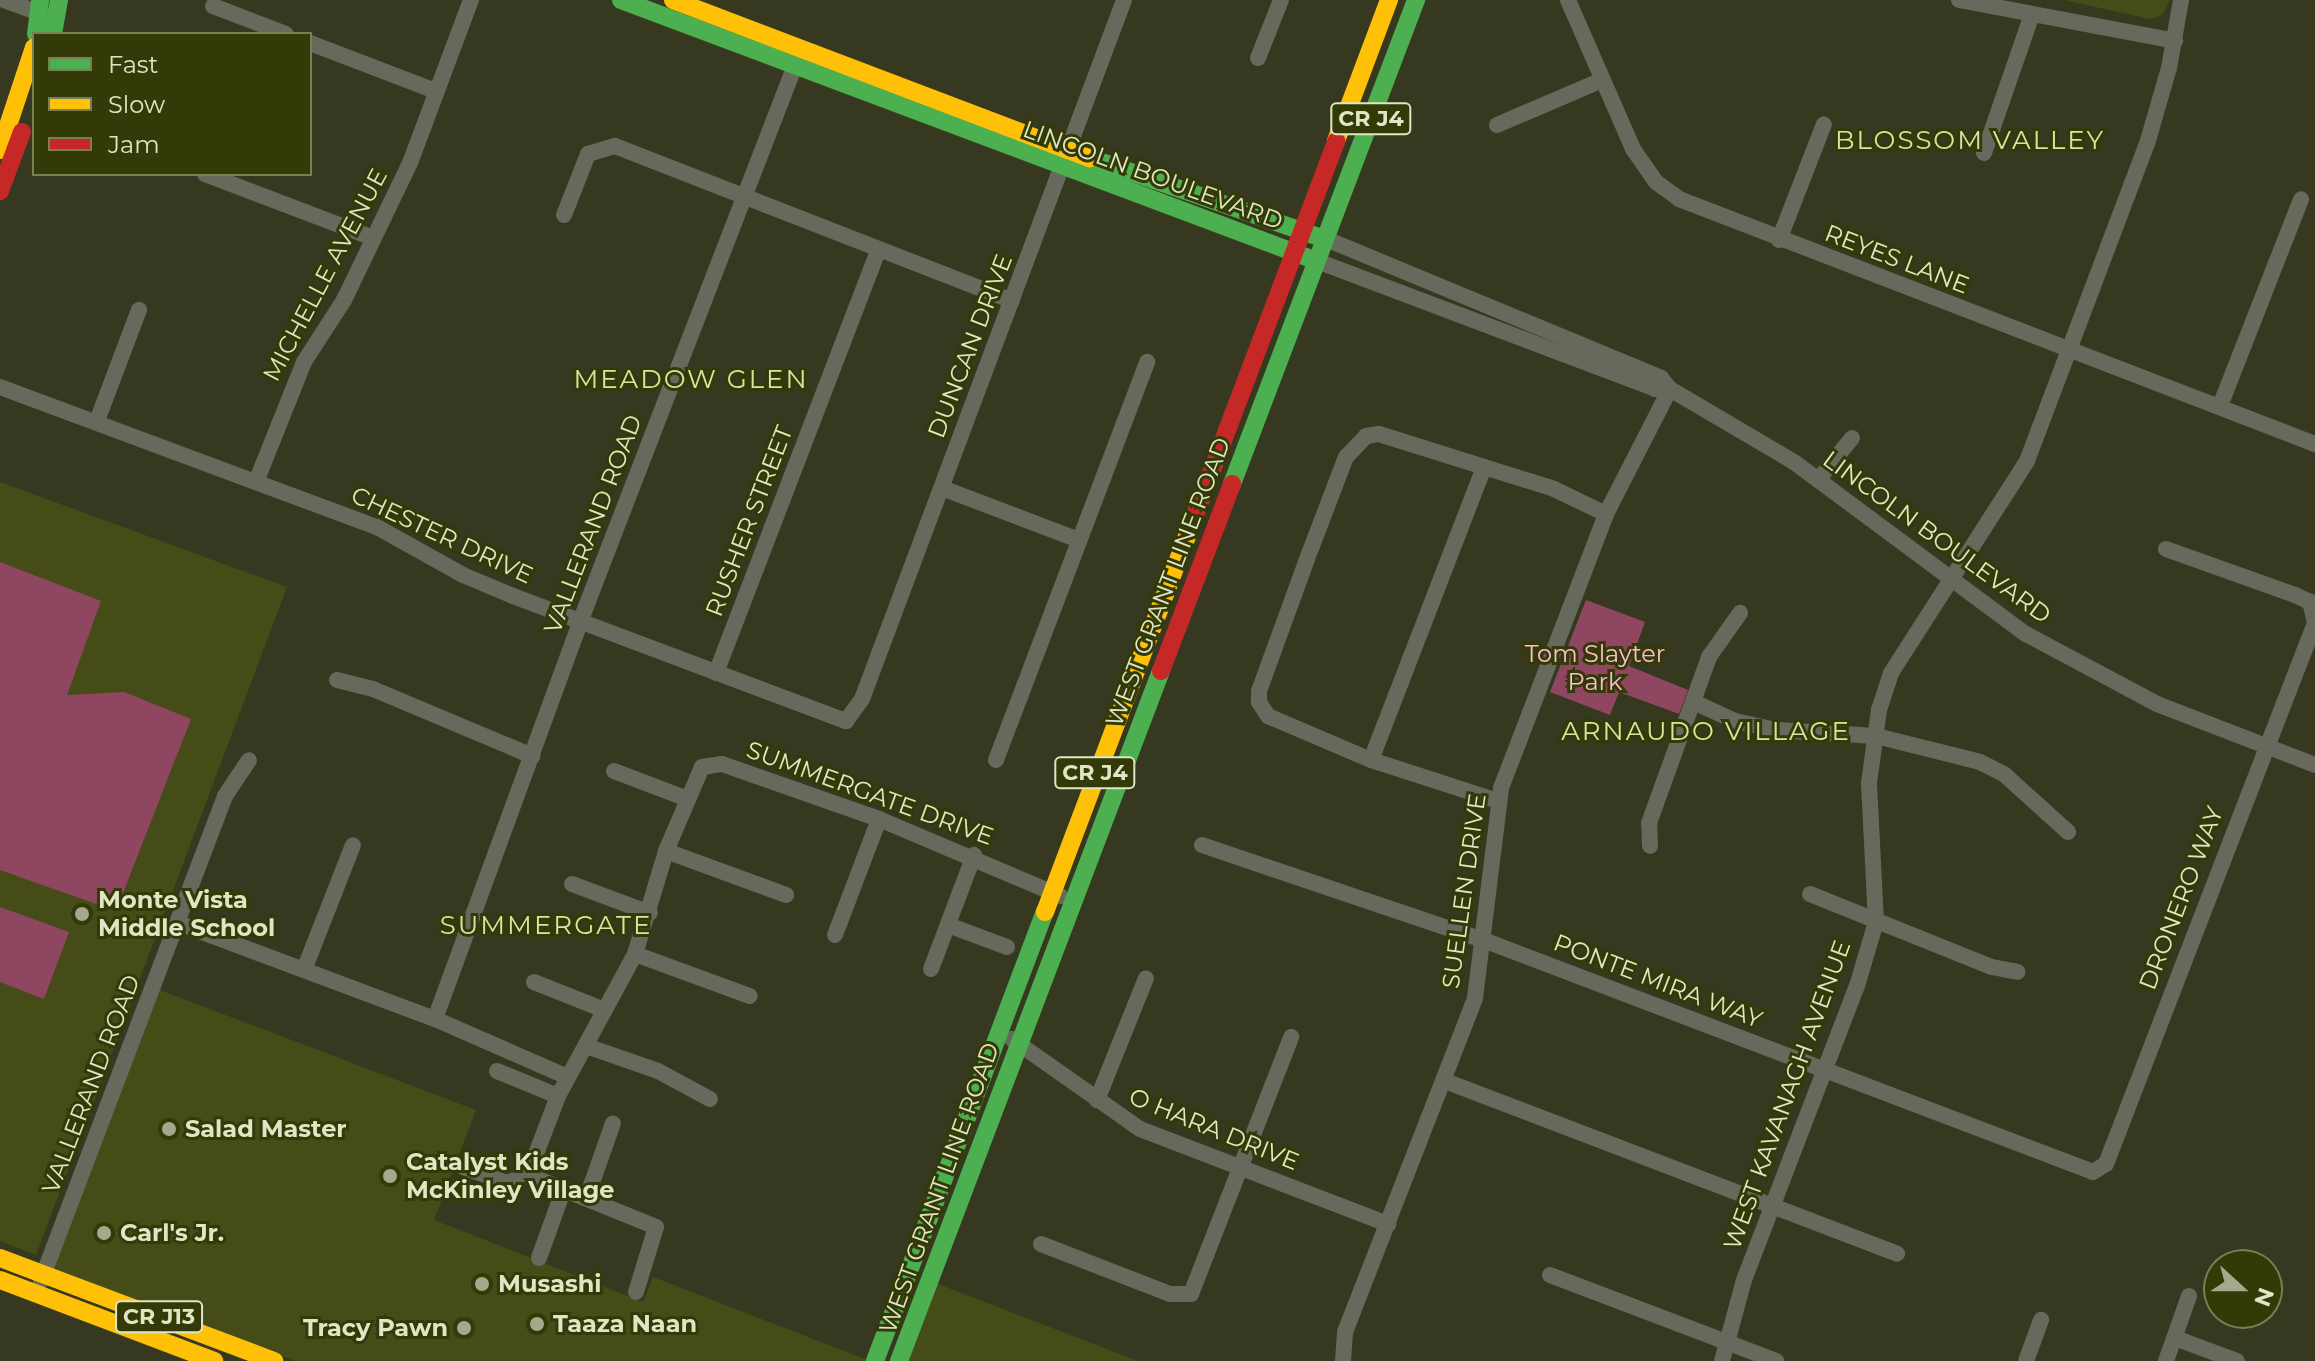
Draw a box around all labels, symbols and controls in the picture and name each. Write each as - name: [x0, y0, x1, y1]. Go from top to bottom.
- legend: [32, 32, 312, 176]
- text: Fast: [108, 50, 158, 79]
- text: Slow: [108, 90, 165, 119]
- road number: CR J4: [1329, 101, 1413, 137]
- street label: LINCOLN BOULEVARD: [1019, 115, 1287, 235]
- district label: BLOSSOM VALLEY: [1835, 125, 2105, 157]
- text: Jam: [108, 130, 160, 159]
- street label: MICHELLE AVENUE: [257, 164, 393, 386]
- street label: REYES LANE: [1821, 218, 1973, 300]
- street label: DUNCAN DRIVE: [922, 250, 1018, 442]
- district label: MEADOW GLEN: [573, 364, 809, 396]
- street label: VALLERAND ROAD: [538, 411, 648, 637]
- street label: RUSHER STREET: [699, 422, 799, 620]
- street label: WEST GRANT LINE ROAD: [1100, 433, 1236, 731]
- street label: LINCOLN BOULEVARD: [1817, 445, 2057, 629]
- street label: CHESTER DRIVE: [347, 480, 537, 590]
- park label: Tom Slayter Park: [1525, 640, 1665, 696]
- district label: ARNAUDO VILLAGE: [1561, 716, 1851, 748]
- street label: SUMMERGATE DRIVE: [743, 735, 997, 851]
- road number: CR J4: [1053, 755, 1137, 791]
- street label: SUELLEN DRIVE: [1436, 792, 1492, 990]
- street label: DRONERO WAY: [2133, 802, 2229, 994]
- place label: Monte Vista Middle School: [98, 886, 275, 942]
- marker: Monte Vista Middle School: [73, 905, 91, 923]
- district label: SUMMERGATE: [440, 910, 652, 942]
- street label: PONTE MIRA WAY: [1550, 928, 1766, 1034]
- street label: WEST KAVANAGH AVENUE: [1718, 936, 1856, 1254]
- street label: VALLERAND ROAD: [36, 971, 146, 1197]
- street label: WEST GRANT LINE ROAD: [873, 1039, 1005, 1337]
- street label: O HARA DRIVE: [1125, 1082, 1303, 1176]
- place label: Salad Master: [185, 1115, 347, 1143]
- marker: Salad Master: [160, 1120, 178, 1138]
- place label: Catalyst Kids McKinley Village: [406, 1148, 614, 1204]
- marker: Catalyst Kids McKinley Village: [381, 1167, 399, 1185]
- place label: Carl's Jr.: [120, 1219, 224, 1247]
- marker: Carl's Jr.: [95, 1224, 113, 1242]
- north arrow: [2203, 1249, 2283, 1329]
- place label: Musashi: [498, 1270, 602, 1298]
- marker: Musashi: [473, 1275, 491, 1293]
- text: N: [2248, 1284, 2280, 1310]
- road number: CR J13: [115, 1299, 203, 1335]
- place label: Taaza Naan: [553, 1310, 697, 1338]
- place label: Tracy Pawn: [303, 1314, 448, 1342]
- marker: Taaza Naan: [528, 1315, 546, 1333]
- marker: Tracy Pawn: [455, 1319, 473, 1337]

